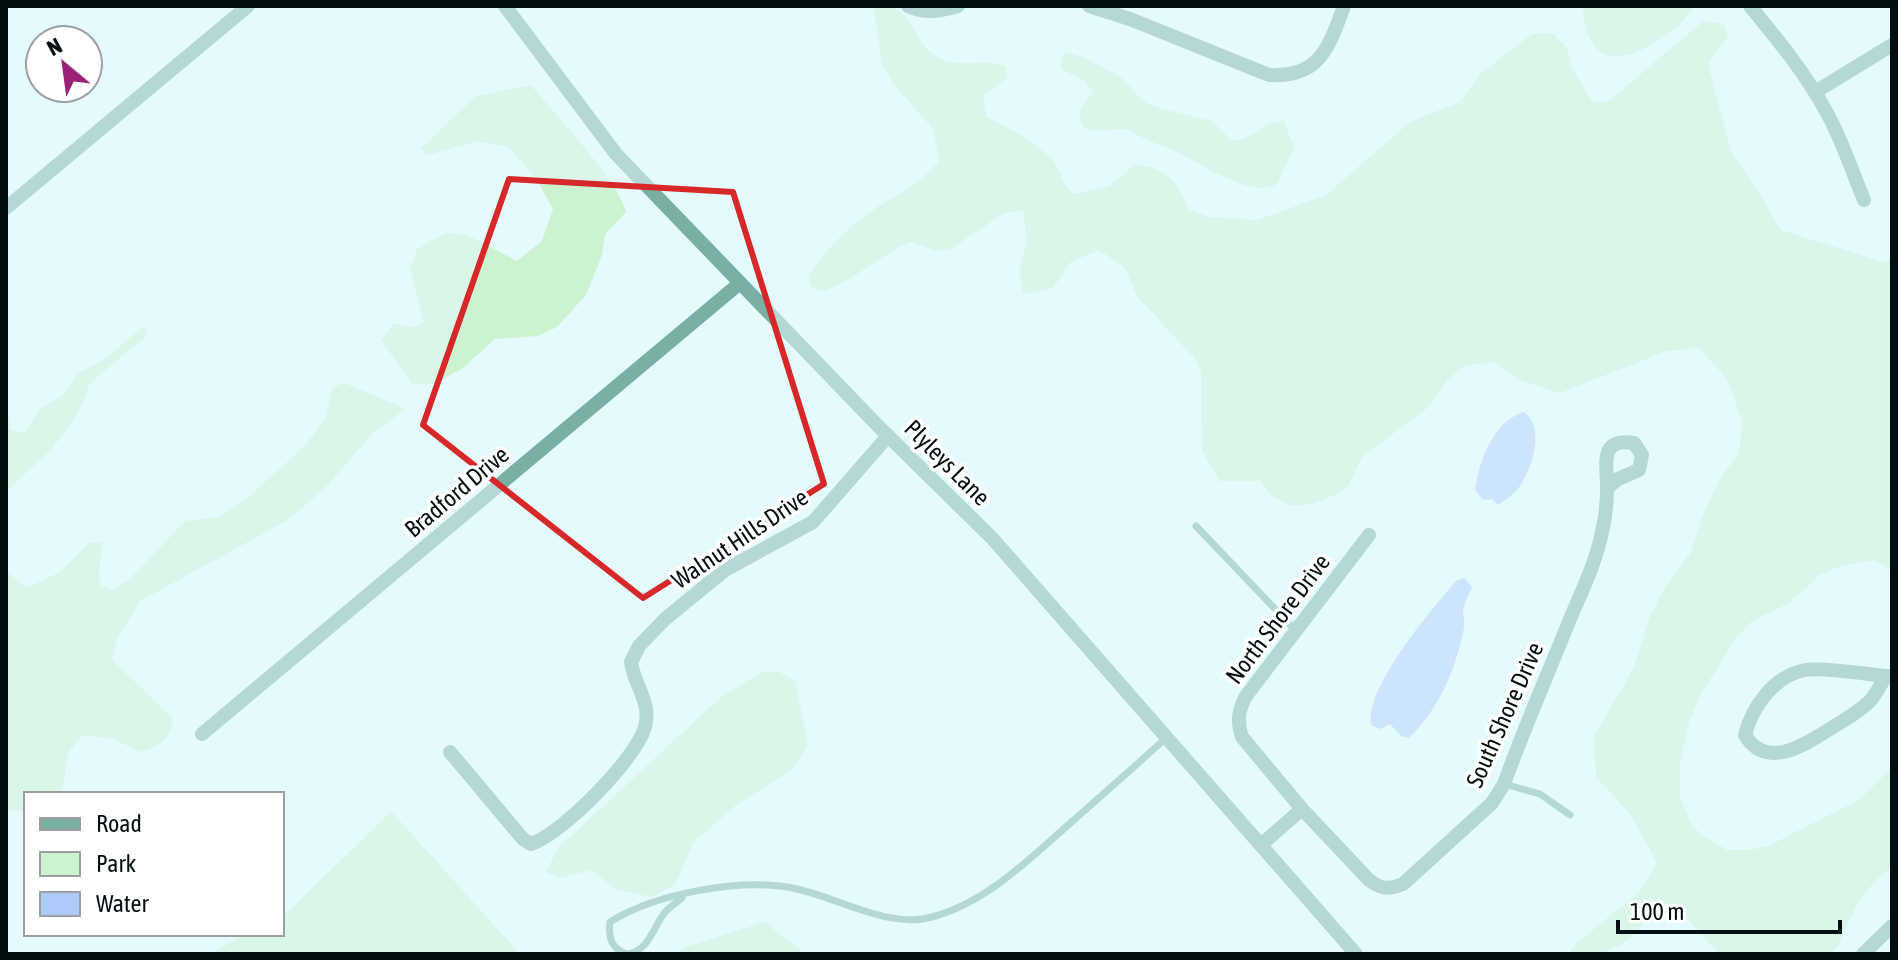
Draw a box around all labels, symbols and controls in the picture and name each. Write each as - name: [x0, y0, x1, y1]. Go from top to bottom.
- north arrow: [24, 24, 104, 104]
- text: N: [42, 32, 66, 61]
- street label: Plyleys Lane: [899, 414, 996, 511]
- street label: Bradford Drive: [399, 441, 514, 543]
- street label: Walnut Hills Drive: [667, 483, 813, 594]
- street label: North Shore Drive: [1220, 549, 1335, 689]
- street label: South Shore Drive: [1461, 638, 1549, 791]
- legend: [24, 792, 284, 936]
- text: Road: [96, 810, 142, 837]
- text: Park: [96, 850, 137, 877]
- scale bar: [1618, 884, 1840, 934]
- text: Water: [96, 890, 149, 917]
- text: 100 m: [1630, 898, 1684, 925]

